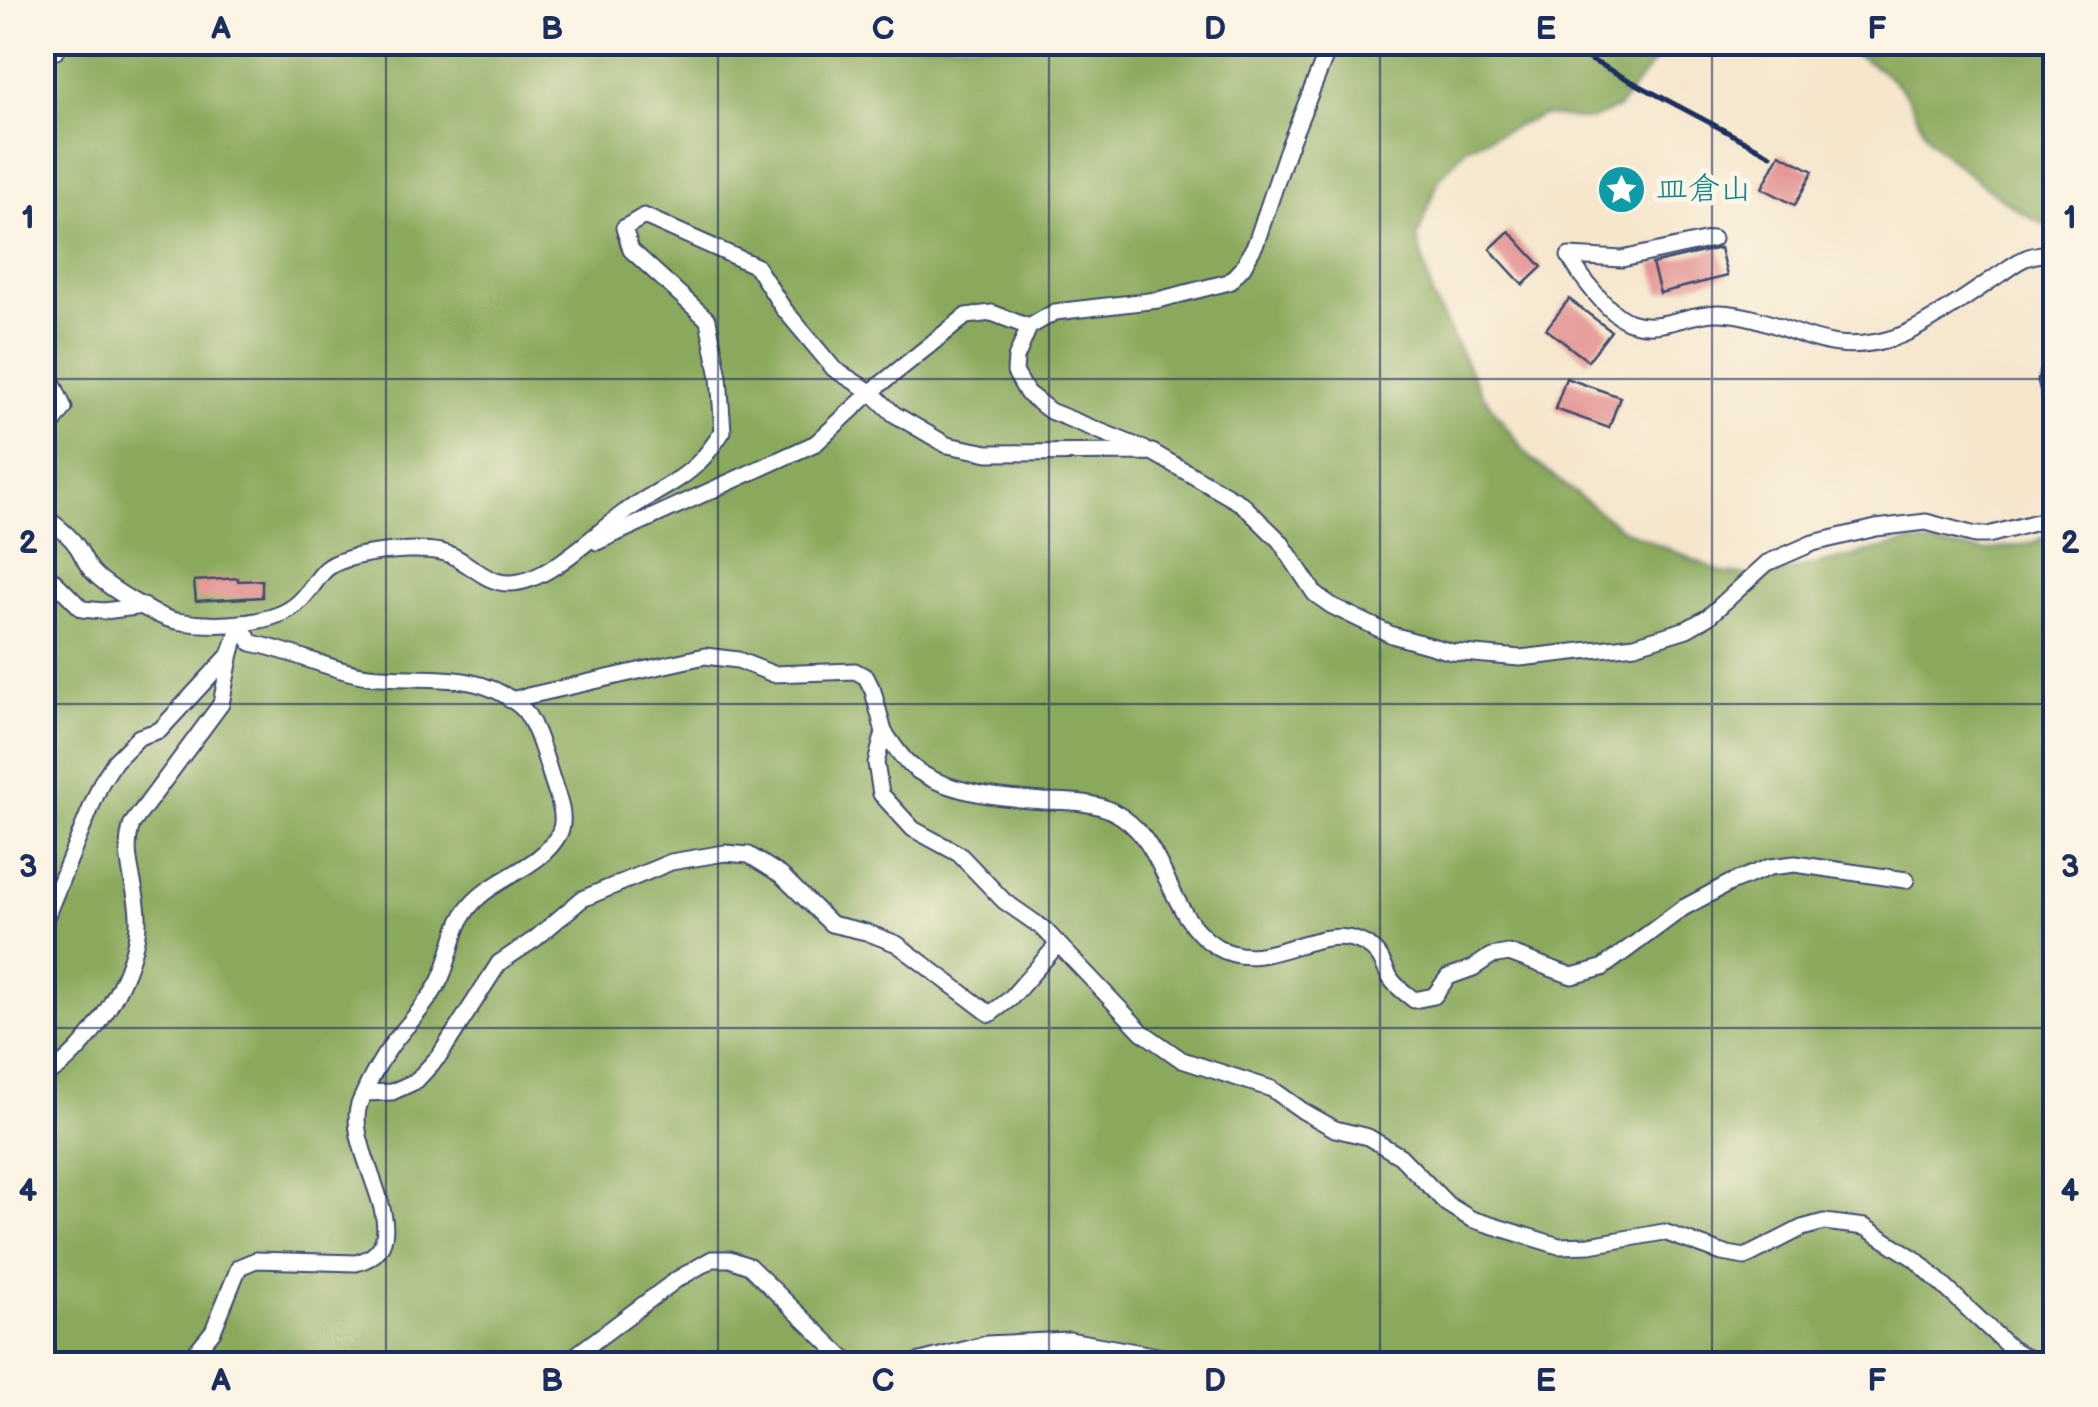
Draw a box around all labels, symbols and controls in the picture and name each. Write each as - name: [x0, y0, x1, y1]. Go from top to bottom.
- text: A: [210, 10, 231, 49]
- text: B: [541, 10, 563, 49]
- text: C: [872, 10, 894, 49]
- text: D: [1204, 10, 1226, 49]
- text: E: [1536, 10, 1556, 49]
- text: F: [1867, 10, 1887, 49]
- place icon: 皿倉山: [1595, 163, 1647, 215]
- place label: 皿倉山: [1656, 170, 1752, 209]
- text: 1: [21, 199, 35, 238]
- text: 1: [2063, 199, 2077, 238]
- text: 2: [18, 524, 38, 563]
- text: 2: [2060, 524, 2080, 563]
- text: 3: [19, 848, 37, 887]
- text: 3: [2061, 848, 2079, 887]
- text: 4: [19, 1172, 38, 1211]
- text: 4: [2061, 1172, 2080, 1211]
- text: A: [210, 1362, 231, 1401]
- text: B: [541, 1362, 563, 1401]
- text: C: [872, 1362, 894, 1401]
- text: D: [1204, 1362, 1226, 1401]
- text: E: [1536, 1362, 1556, 1401]
- text: F: [1867, 1362, 1887, 1401]

